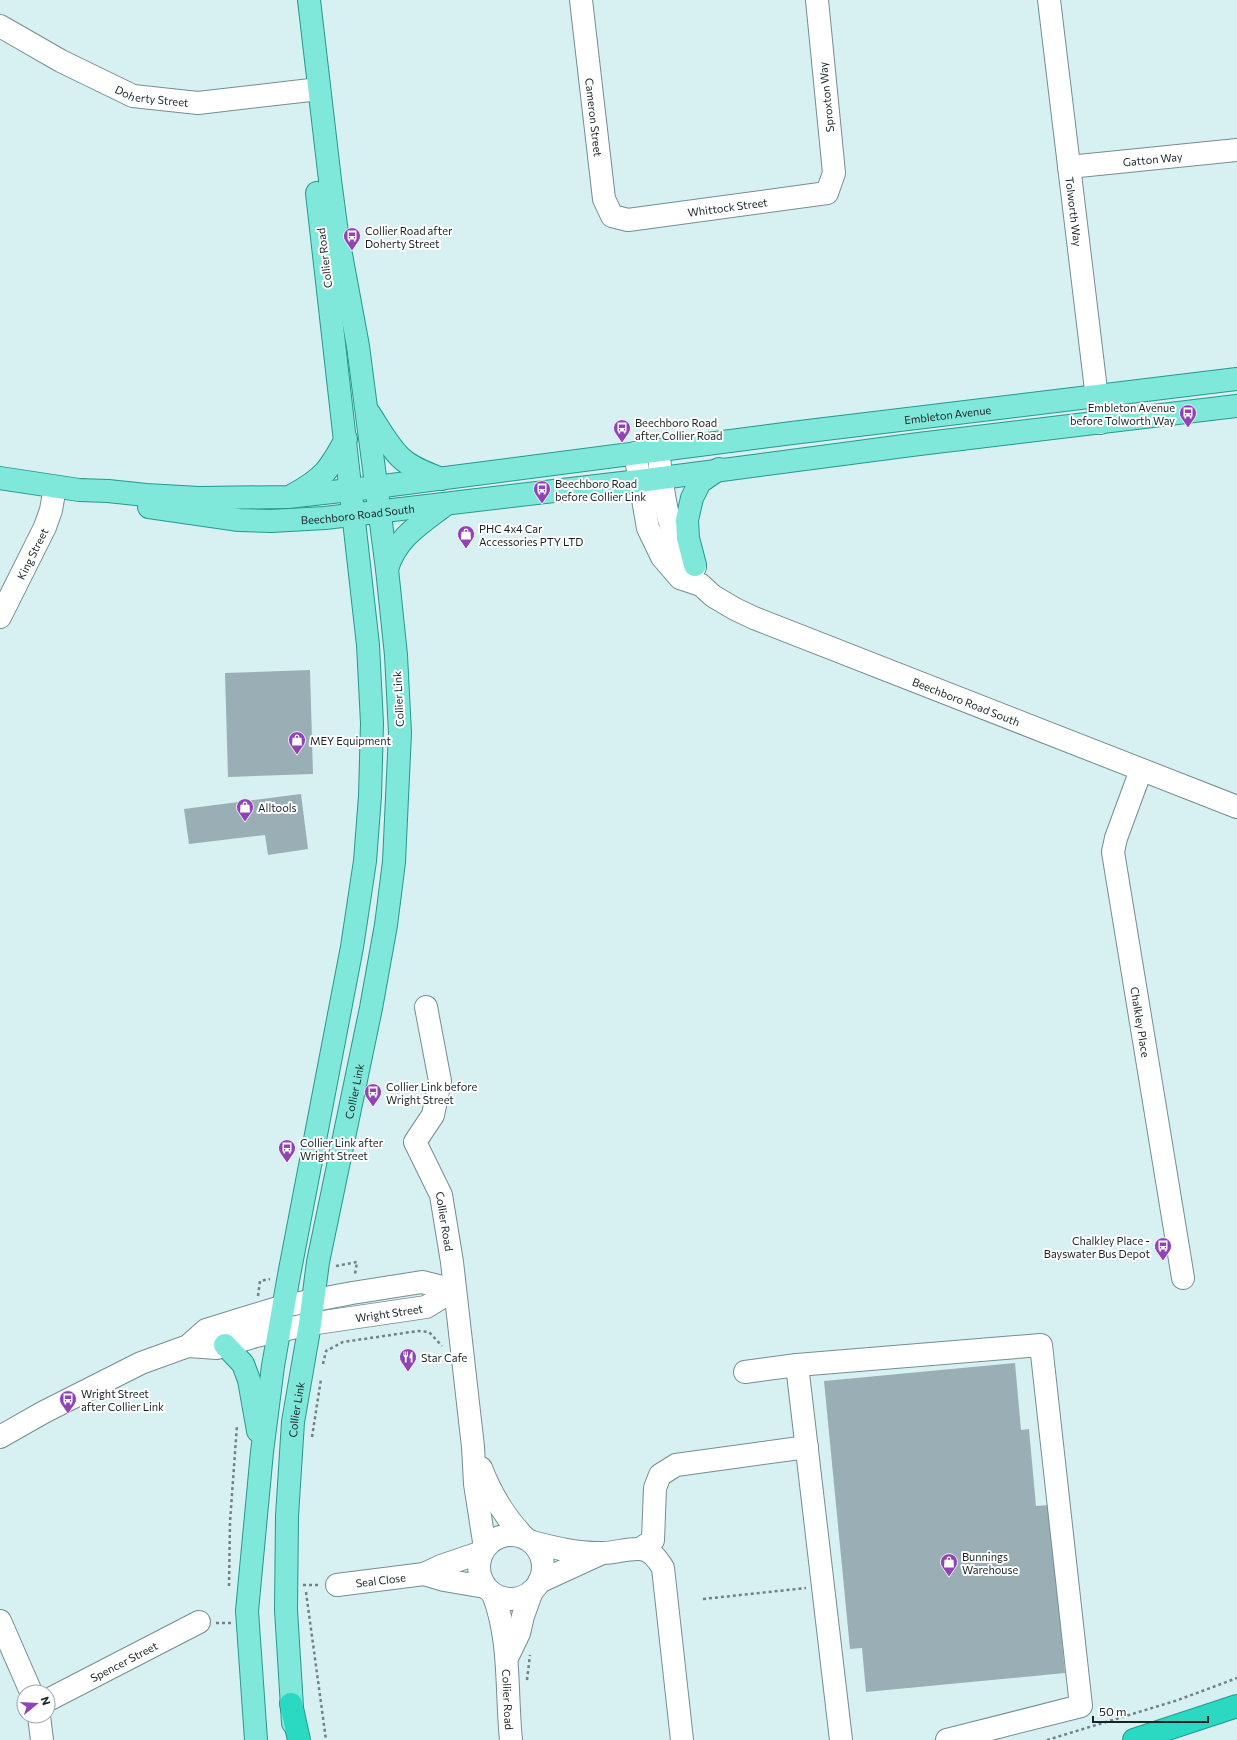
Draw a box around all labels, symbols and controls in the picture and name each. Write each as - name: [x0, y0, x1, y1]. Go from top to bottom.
- street label: Sproxton Way: [816, 61, 836, 133]
- street label: Cameron Street: [584, 77, 606, 158]
- street label: Doherty Street: [113, 82, 190, 109]
- street label: Gatton Way: [1122, 149, 1183, 168]
- street label: Tolworth Way: [1064, 176, 1085, 247]
- street label: Whittock Street: [687, 195, 769, 218]
- place label: Collier Road after Doherty Street: [365, 224, 453, 250]
- bus stop icon: Collier Road after Doherty Street: [342, 226, 362, 251]
- street label: Collier Road: [314, 227, 334, 289]
- place label: Embleton Avenue before Tolworth Way: [1070, 401, 1175, 427]
- street label: Embleton Avenue: [903, 402, 992, 426]
- bus stop icon: Embleton Avenue before Tolworth Way: [1178, 403, 1198, 428]
- place label: Beechboro Road after Collier Road: [635, 416, 722, 442]
- bus stop icon: Beechboro Road after Collier Road: [612, 418, 632, 443]
- place label: Beechboro Road before Collier Link: [555, 477, 646, 503]
- bus stop icon: Beechboro Road before Collier Link: [532, 479, 552, 504]
- street label: Beechboro Road South: [300, 501, 415, 526]
- place label: PHC 4x4 Car Accessories PTY LTD: [479, 522, 583, 548]
- shop icon: PHC 4x4 Car Accessories PTY LTD: [456, 524, 476, 549]
- street label: King Street: [13, 525, 50, 581]
- street label: Collier Link: [390, 671, 406, 727]
- street label: Beechboro Road South: [911, 674, 1022, 728]
- shop icon: MEY Equipment: [287, 730, 307, 755]
- place label: MEY Equipment: [310, 734, 391, 747]
- shop icon: Alltools: [235, 797, 255, 822]
- place label: Alltools: [258, 801, 297, 814]
- street label: Chalkley Place: [1129, 986, 1153, 1058]
- street label: Collier Link: [342, 1062, 366, 1120]
- place label: Collier Link before Wright Street: [386, 1080, 477, 1106]
- bus stop icon: Collier Link before Wright Street: [363, 1082, 383, 1107]
- place label: Collier Link after Wright Street: [300, 1136, 384, 1162]
- bus stop icon: Collier Link after Wright Street: [277, 1138, 297, 1163]
- street label: Collier Road: [433, 1189, 457, 1252]
- place label: Chalkley Place - Bayswater Bus Depot: [1044, 1234, 1150, 1260]
- bus stop icon: Chalkley Place - Bayswater Bus Depot: [1153, 1236, 1173, 1261]
- street label: Wright Street: [354, 1301, 424, 1324]
- restaurant icon: Star Cafe: [398, 1347, 418, 1372]
- place label: Star Cafe: [421, 1351, 467, 1364]
- street label: Collier Link: [286, 1381, 306, 1438]
- place label: Wright Street after Collier Link: [81, 1387, 164, 1413]
- bus stop icon: Wright Street after Collier Link: [58, 1389, 78, 1414]
- place label: Bunnings Warehouse: [962, 1550, 1018, 1576]
- shop icon: Bunnings Warehouse: [939, 1552, 959, 1577]
- street label: Seal Close: [355, 1570, 407, 1589]
- street label: Spencer Street: [88, 1638, 160, 1684]
- street label: Collier Road: [501, 1669, 517, 1730]
- north arrow: [16, 1684, 56, 1724]
- text: N: [39, 1695, 53, 1707]
- scale bar: [1093, 1698, 1208, 1724]
- text: 50 m: [1099, 1704, 1127, 1718]

